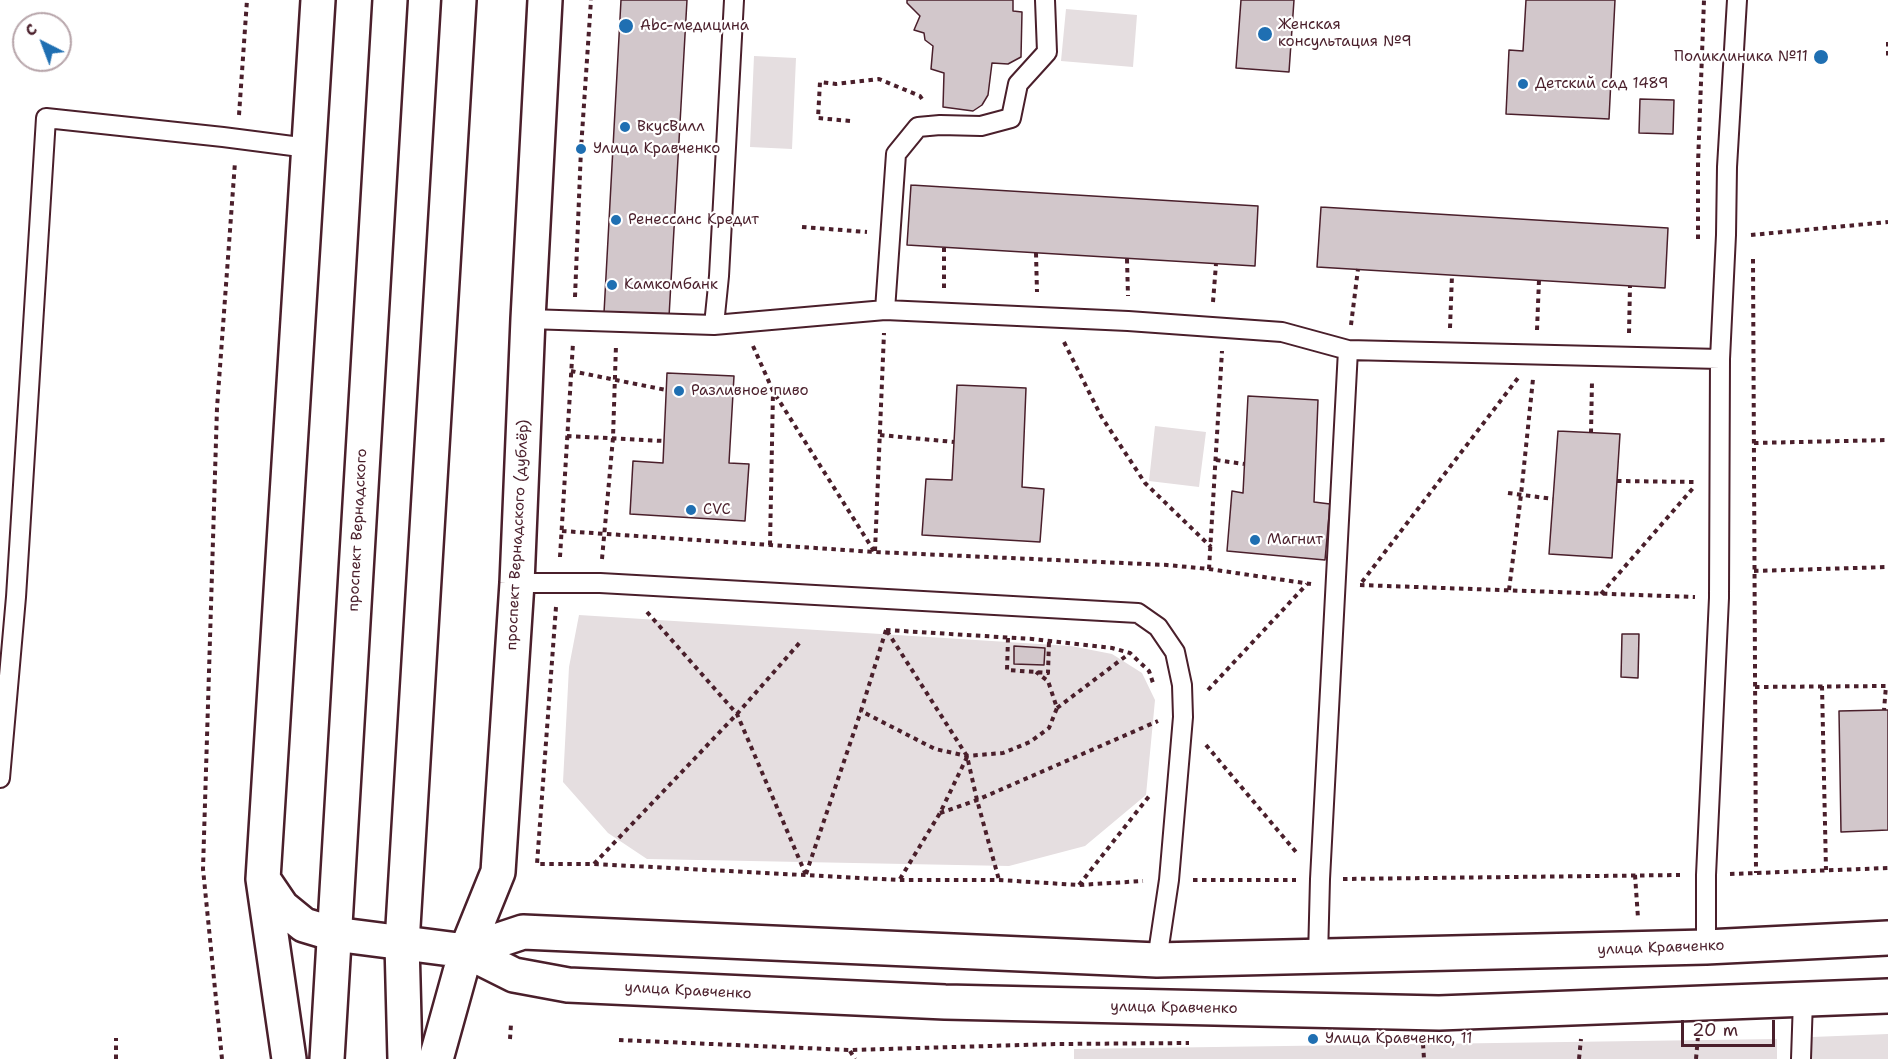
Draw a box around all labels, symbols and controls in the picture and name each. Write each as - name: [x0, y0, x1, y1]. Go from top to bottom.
- north arrow: [12, 12, 72, 72]
- place label: Женская консультация №9: [1278, 16, 1412, 51]
- marker: Abc-медицина: [617, 17, 635, 35]
- place label: Abc-медицина: [640, 17, 749, 35]
- text: С: [20, 19, 42, 41]
- marker: Женская консультация №9: [1256, 25, 1274, 43]
- place label: Поликлиника №11: [1674, 48, 1808, 66]
- marker: Поликлиника №11: [1812, 48, 1830, 66]
- place label: Детский сад 1489: [1535, 75, 1669, 93]
- marker: Детский сад 1489: [1516, 77, 1530, 91]
- place label: ВкусВилл: [637, 118, 705, 136]
- marker: ВкусВилл: [618, 120, 632, 134]
- place label: Улица Кравченко: [593, 140, 720, 158]
- marker: Улица Кравченко: [574, 142, 588, 156]
- place label: Ренессанс Кредит: [628, 211, 759, 229]
- marker: Ренессанс Кредит: [609, 213, 623, 227]
- place label: Камкомбанк: [624, 276, 718, 294]
- marker: Камкомбанк: [605, 278, 619, 292]
- place label: Разливное пиво: [691, 382, 809, 400]
- marker: Разливное пиво: [672, 384, 686, 398]
- street label: проспект Вернадского (дублёр): [503, 419, 533, 651]
- street label: проспект Вернадского: [345, 448, 371, 612]
- place label: CVC: [703, 501, 731, 519]
- marker: CVC: [684, 503, 698, 517]
- place label: Магнит: [1267, 531, 1323, 549]
- marker: Магнит: [1248, 533, 1262, 547]
- street label: улица Кравченко: [1597, 937, 1725, 959]
- street label: улица Кравченко: [624, 979, 752, 1003]
- street label: улица Кравченко: [1110, 998, 1238, 1018]
- scale bar: [1684, 1008, 1778, 1046]
- text: 20 m: [1692, 1018, 1738, 1042]
- place label: Улица Кравченко, 11: [1325, 1030, 1472, 1048]
- marker: Улица Кравченко, 11: [1306, 1032, 1320, 1046]

